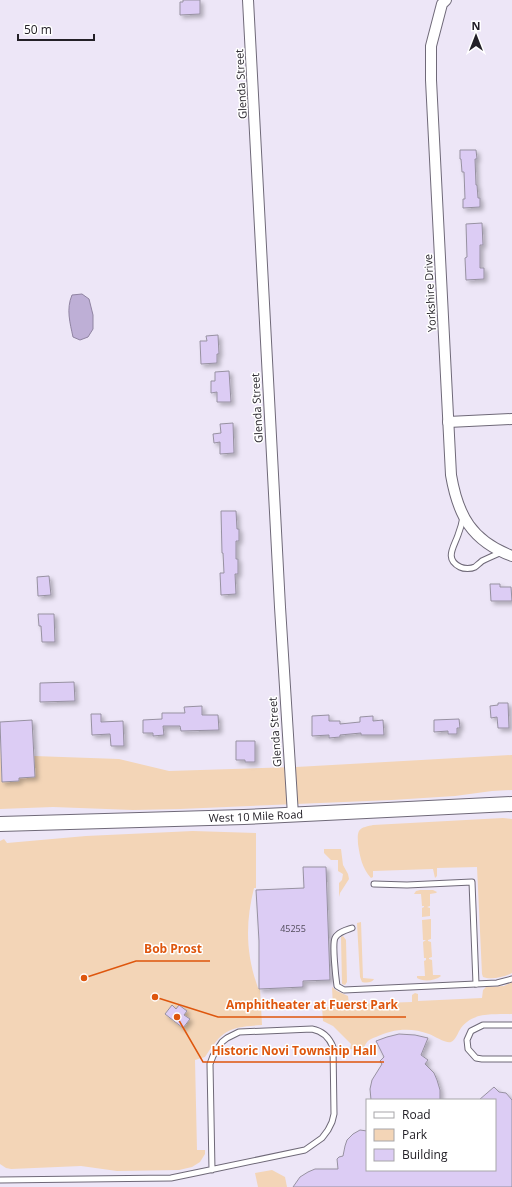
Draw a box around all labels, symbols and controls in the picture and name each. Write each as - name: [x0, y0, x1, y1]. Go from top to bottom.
- scale bar: [18, 16, 94, 42]
- north arrow: [456, 16, 496, 56]
- text: N: [472, 18, 480, 33]
- text: 50 m: [24, 21, 52, 38]
- street label: Glenda Street: [231, 49, 250, 119]
- street label: Yorkshire Drive: [420, 254, 439, 332]
- street label: Glenda Street: [247, 373, 266, 443]
- street label: Glenda Street: [265, 696, 284, 768]
- street label: West 10 Mile Road: [208, 806, 303, 825]
- house number: 45255: [280, 922, 306, 935]
- callout: Bob Prost: [136, 937, 210, 961]
- text: Bob Prost: [144, 940, 202, 957]
- callout: Amphitheater at Fuerst Park: [218, 993, 406, 1017]
- text: Amphitheater at Fuerst Park: [226, 996, 399, 1013]
- callout: Historic Novi Township Hall: [203, 1038, 384, 1062]
- text: Historic Novi Township Hall: [211, 1042, 377, 1059]
- legend: [366, 1099, 496, 1171]
- text: Road: [402, 1106, 431, 1123]
- text: Park: [402, 1126, 428, 1143]
- text: Building: [402, 1146, 448, 1163]

